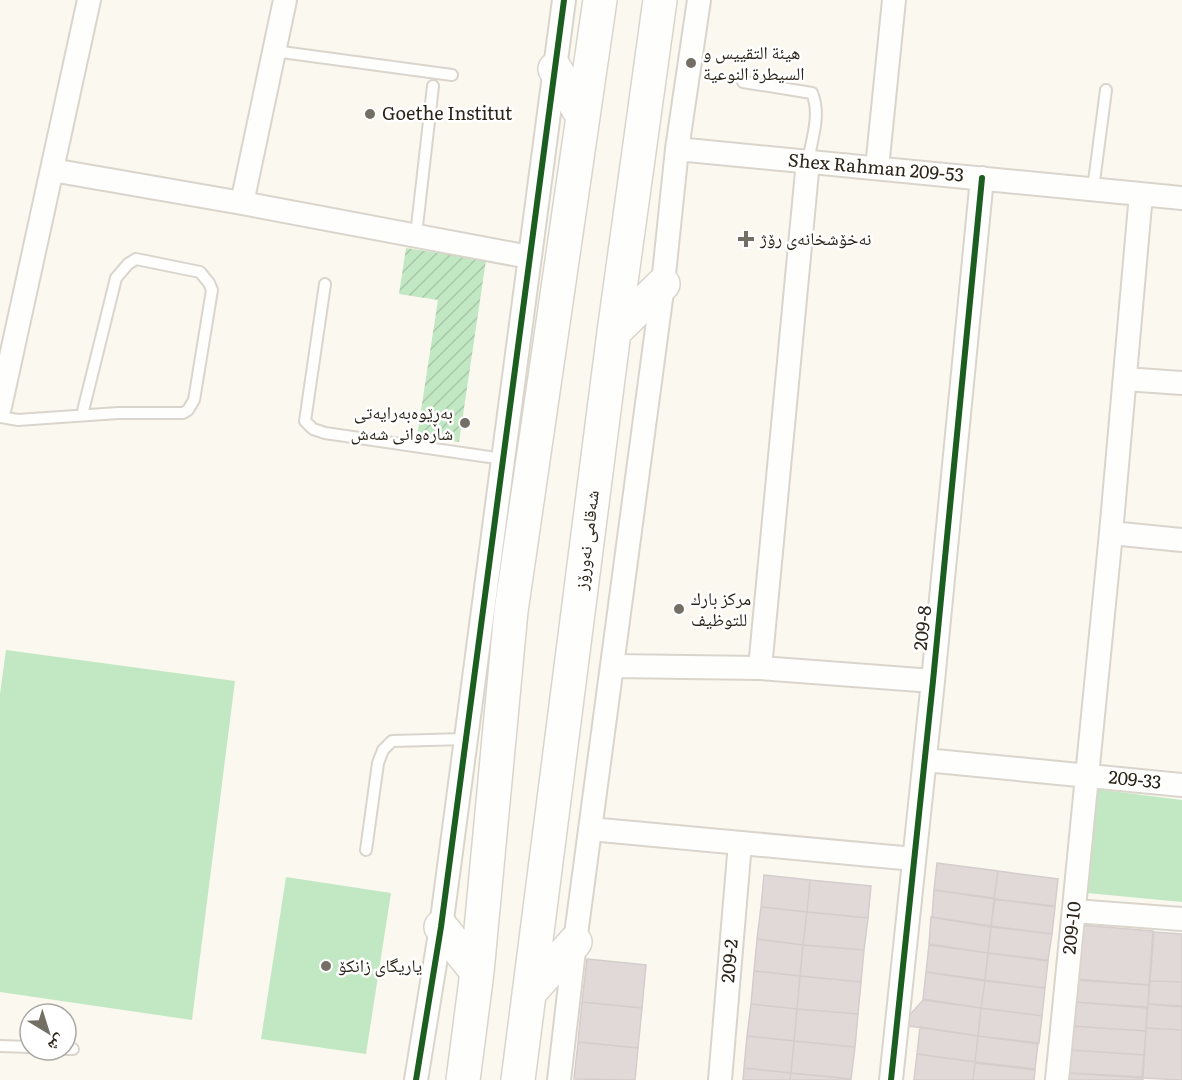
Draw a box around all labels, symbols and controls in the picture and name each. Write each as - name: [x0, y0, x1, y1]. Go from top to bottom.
- place label: هيئة التقييس و السيطرة النوعية: [703, 38, 805, 86]
- marker: هيئة التقييس و السيطرة النوعية: [684, 56, 698, 70]
- place label: Goethe Institut: [382, 99, 513, 126]
- marker: Goethe Institut: [363, 107, 377, 121]
- street label: Shex Rahman 209-53: [787, 145, 965, 188]
- place label: نەخۆشخانەی رۆژ: [759, 224, 872, 251]
- marker: نەخۆشخانەی رۆژ: [737, 230, 755, 248]
- place label: بەڕێوەبەرایەتی شارەوانی شەش: [350, 398, 453, 446]
- marker: بەڕێوەبەرایەتی شارەوانی شەش: [458, 416, 472, 430]
- street label: شەقامی نەورۆز: [566, 488, 605, 592]
- place label: مركز بارك للتوظيف: [691, 584, 751, 632]
- marker: مركز بارك للتوظيف: [672, 602, 686, 616]
- street label: 209-8: [906, 604, 937, 652]
- street label: 209-33: [1107, 762, 1163, 795]
- street label: 209-10: [1054, 900, 1087, 956]
- street label: 209-2: [713, 938, 744, 984]
- place label: یاریگای زانكۆ: [338, 951, 422, 978]
- marker: یاریگای زانكۆ: [319, 959, 333, 973]
- north arrow: [18, 1002, 78, 1062]
- text: ش: [44, 1030, 72, 1059]

